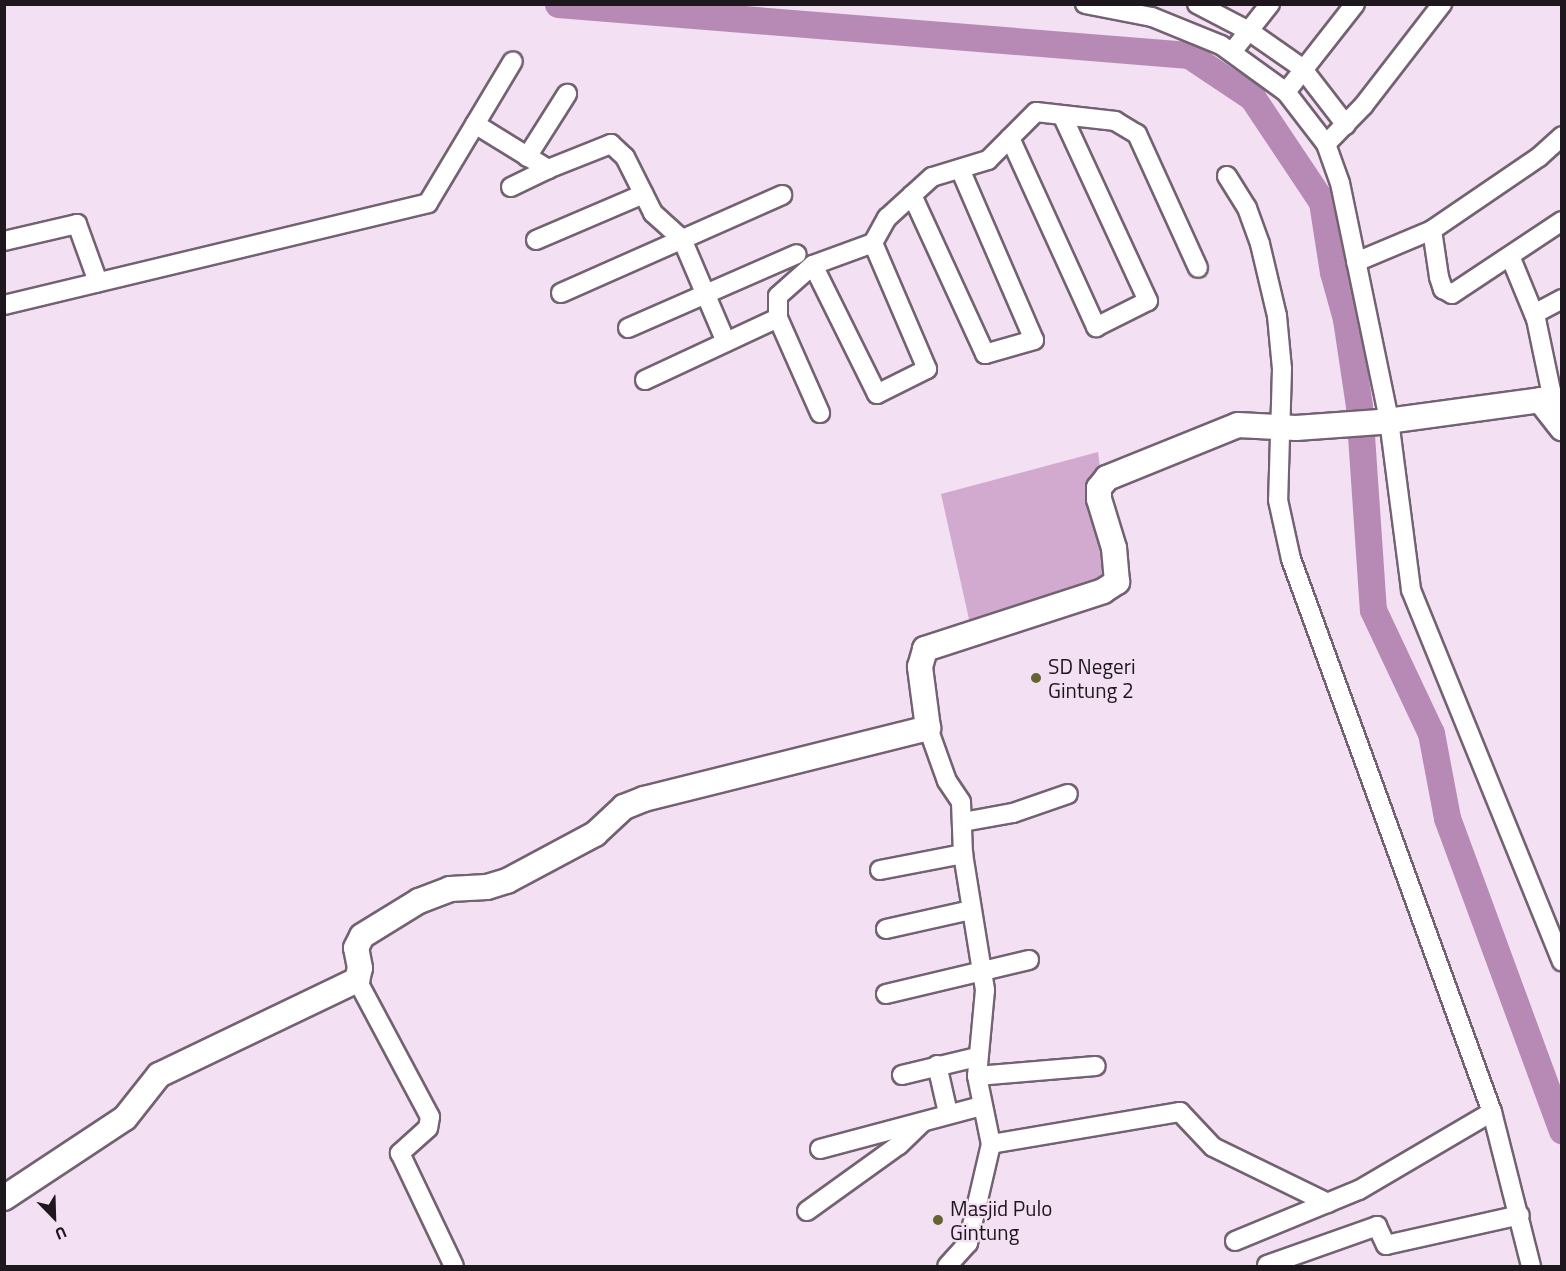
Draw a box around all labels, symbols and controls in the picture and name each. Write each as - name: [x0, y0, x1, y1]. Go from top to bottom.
- place label: SD Negeri Gintung 2: [1048, 653, 1136, 703]
- marker: SD Negeri Gintung 2: [1029, 671, 1043, 685]
- north arrow: [24, 1187, 84, 1247]
- place label: Masjid Pulo Gintung: [950, 1195, 1052, 1245]
- marker: Masjid Pulo Gintung: [931, 1213, 945, 1227]
- text: U: [52, 1220, 71, 1247]

